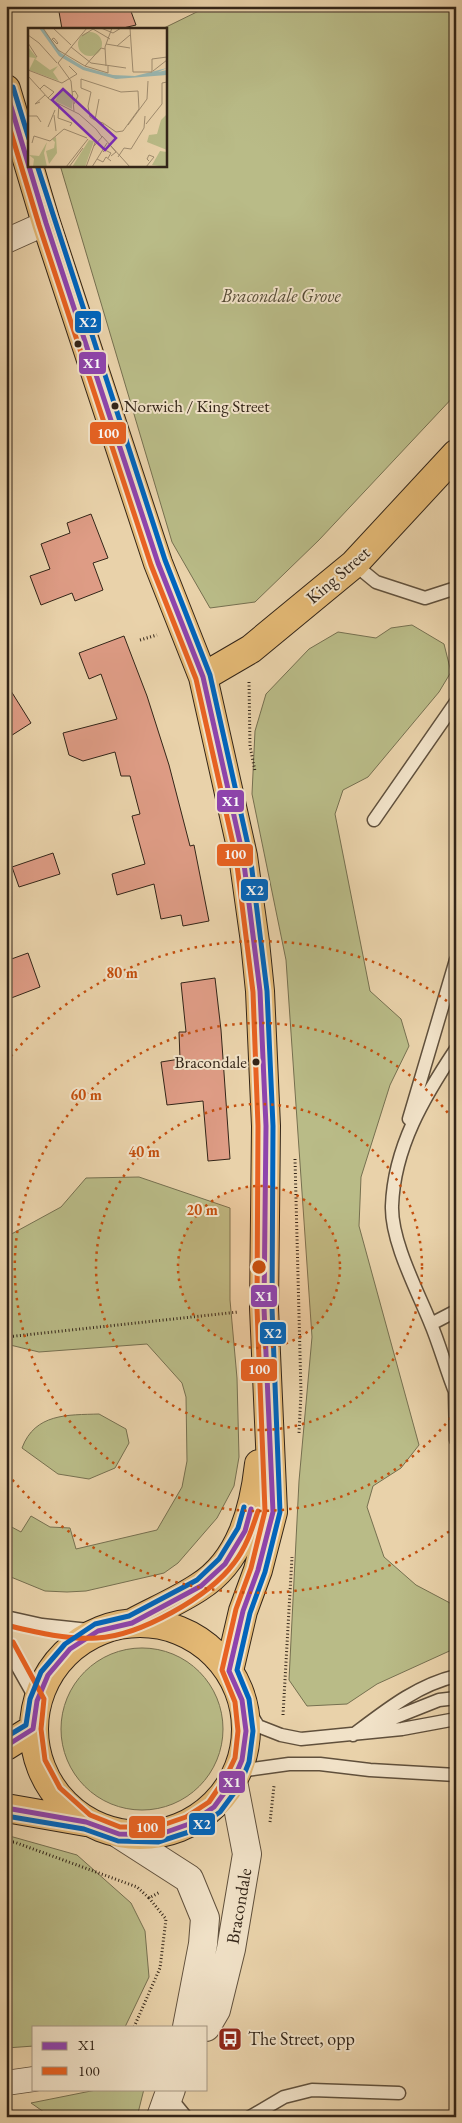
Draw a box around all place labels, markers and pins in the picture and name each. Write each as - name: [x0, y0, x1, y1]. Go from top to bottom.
- unlabelled marker: [73, 339, 83, 349]
- place label: Norwich / King Street: [124, 395, 270, 417]
- marker: Norwich / King Street: [110, 401, 120, 411]
- place label: Bracondale: [174, 1051, 247, 1073]
- marker: Bracondale: [251, 1057, 261, 1067]
- centre of rings: [250, 1258, 268, 1276]
- bus stop icon: The Street, opp: [217, 2026, 243, 2052]
- place label: The Street, opp: [248, 2027, 355, 2050]

